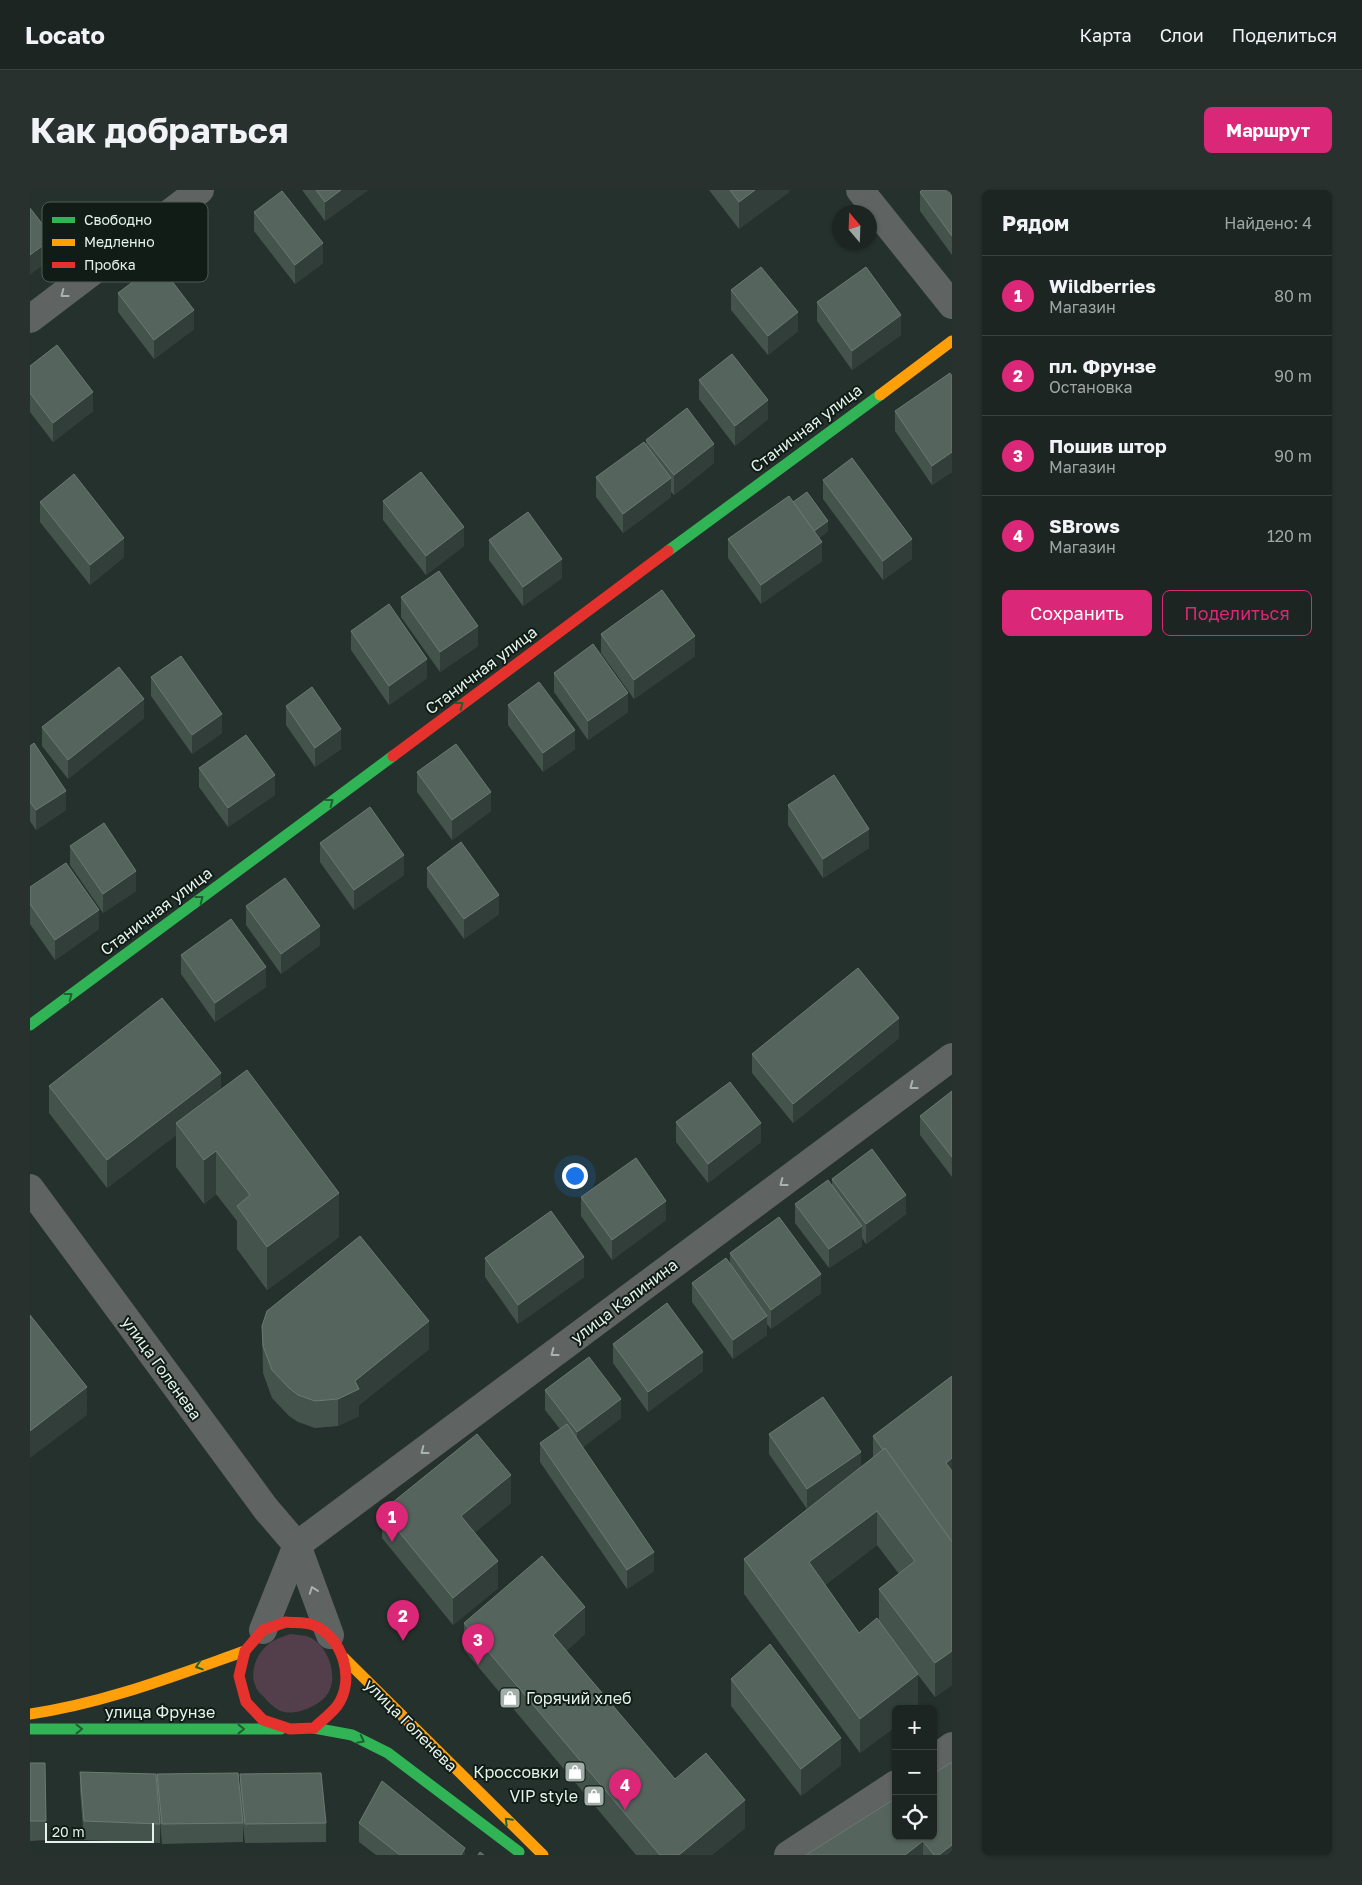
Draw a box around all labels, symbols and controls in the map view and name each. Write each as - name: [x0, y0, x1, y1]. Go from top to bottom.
- text: Locato: [25, 20, 105, 49]
- text: Карта: [1080, 24, 1132, 46]
- text: Слои: [1160, 24, 1204, 46]
- text: Поделиться: [1232, 24, 1337, 46]
- button: Маршрут: [1204, 107, 1332, 153]
- text: Как добраться: [30, 109, 288, 151]
- legend: [42, 202, 208, 282]
- north arrow: [832, 205, 877, 250]
- text: Рядом: [1002, 210, 1069, 236]
- text: Свободно: [84, 211, 152, 228]
- text: Найдено: 4: [1224, 213, 1312, 233]
- text: Медленно: [84, 233, 155, 250]
- text: Пробка: [84, 256, 136, 273]
- text: Wildberries: [1049, 274, 1156, 297]
- text: 1: [1014, 286, 1022, 306]
- text: 80 m: [1274, 286, 1312, 306]
- one-way arrow: [61, 288, 70, 296]
- text: Магазин: [1049, 297, 1116, 317]
- text: пл. Фрунзе: [1049, 354, 1156, 377]
- text: 2: [1013, 366, 1023, 386]
- text: 90 m: [1274, 366, 1312, 386]
- text: Остановка: [1049, 377, 1133, 397]
- street label: Станичная улица: [746, 379, 866, 477]
- text: Пошив штор: [1049, 434, 1167, 457]
- text: 3: [1013, 446, 1023, 466]
- text: 90 m: [1274, 446, 1312, 466]
- text: Магазин: [1049, 457, 1116, 477]
- text: SBrows: [1049, 514, 1120, 537]
- text: 4: [1013, 526, 1023, 546]
- text: 120 m: [1267, 526, 1312, 546]
- text: Магазин: [1049, 537, 1116, 557]
- button: Сохранить: [1002, 590, 1152, 636]
- button: Поделиться: [1162, 590, 1312, 636]
- street label: Станичная улица: [421, 621, 541, 719]
- one-way arrow: [454, 703, 463, 711]
- one-way arrow: [324, 799, 334, 808]
- street label: Станичная улица: [96, 862, 216, 960]
- one-way arrow: [194, 896, 204, 905]
- one-way arrow: [63, 993, 73, 1002]
- one-way arrow: [909, 1080, 919, 1089]
- your location: [562, 1163, 588, 1189]
- one-way arrow: [779, 1177, 789, 1186]
- street label: улица Калинина: [567, 1254, 681, 1348]
- street label: улица Голенева: [118, 1312, 206, 1424]
- one-way arrow: [551, 1348, 560, 1356]
- one-way arrow: [421, 1445, 430, 1453]
- pin: 1: [376, 1501, 408, 1542]
- one-way arrow: [309, 1587, 319, 1595]
- pin: 2: [387, 1600, 419, 1641]
- pin: 3: [462, 1624, 494, 1665]
- one-way arrow: [195, 1660, 204, 1670]
- street label: улица Голенева: [360, 1674, 462, 1776]
- shop icon: Горячий хлеб: [498, 1686, 522, 1710]
- place label: Горячий хлеб: [526, 1688, 631, 1708]
- street label: улица Фрунзе: [105, 1702, 215, 1722]
- map controls: [892, 1705, 937, 1840]
- button: +: [892, 1705, 937, 1750]
- one-way arrow: [75, 1724, 83, 1734]
- one-way arrow: [238, 1724, 245, 1734]
- one-way arrow: [356, 1734, 365, 1744]
- button: −: [892, 1750, 937, 1795]
- shop icon: Кроссовки: [563, 1760, 587, 1784]
- place label: Кроссовки: [473, 1762, 559, 1782]
- pin: 4: [609, 1769, 641, 1810]
- shop icon: VIP style: [582, 1784, 606, 1808]
- place label: VIP style: [509, 1786, 578, 1806]
- button: locate: [892, 1795, 937, 1840]
- one-way arrow: [505, 1818, 514, 1827]
- scale bar: [45, 1820, 154, 1843]
- text: 20 m: [52, 1823, 85, 1840]

